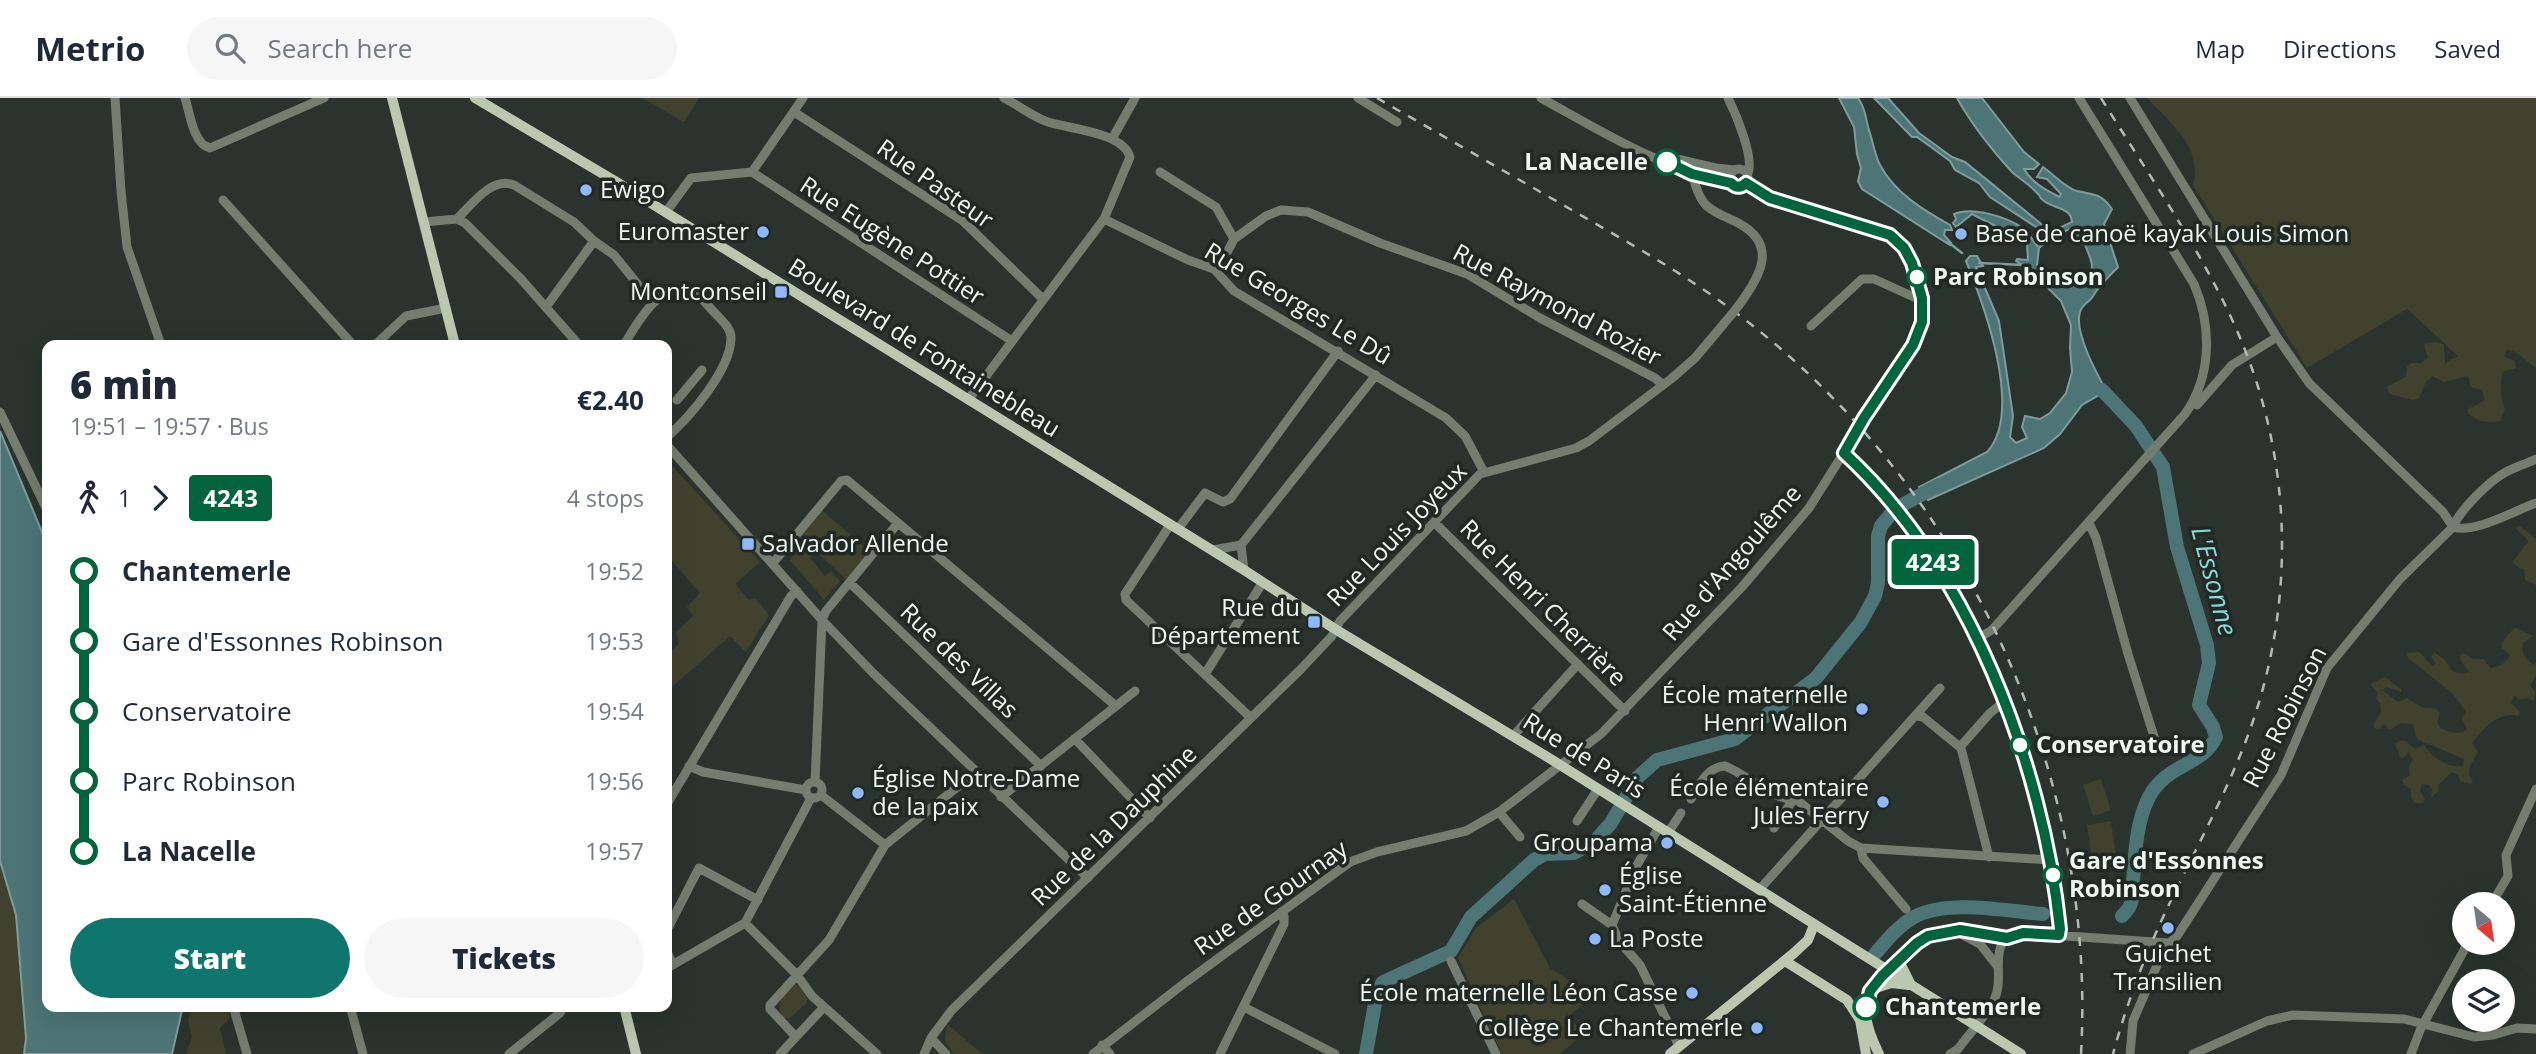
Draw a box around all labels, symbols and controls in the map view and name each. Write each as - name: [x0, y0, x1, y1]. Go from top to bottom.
- search box: [187, 17, 677, 80]
- text: Metrio: [35, 26, 145, 71]
- icon: search: [211, 29, 249, 67]
- text: Search here: [267, 30, 412, 66]
- text: Map: [2195, 32, 2245, 65]
- text: Directions: [2283, 32, 2396, 65]
- text: Saved: [2434, 32, 2501, 65]
- street label: Rue Pasteur: [871, 131, 1001, 235]
- place label: La Nacelle: [1524, 144, 1648, 177]
- marker: La Nacelle: [1654, 149, 1680, 175]
- street label: Rue Eugène Pottier: [794, 168, 992, 312]
- place label: Ewigo: [600, 172, 665, 205]
- marker: Ewigo: [578, 182, 594, 198]
- place label: Euromaster: [618, 214, 749, 247]
- place label: Base de canoë kayak Louis Simon: [1975, 216, 2349, 249]
- marker: Euromaster: [755, 224, 771, 240]
- marker: Base de canoë kayak Louis Simon: [1953, 226, 1969, 242]
- street label: Rue Georges Le Dû: [1199, 234, 1399, 372]
- street label: Rue Raymond Rozier: [1448, 235, 1668, 373]
- street label: Boulevard de Fontainebleau: [783, 249, 1067, 444]
- place label: Parc Robinson: [1933, 259, 2104, 292]
- marker: Parc Robinson: [1907, 267, 1927, 287]
- place label: Montconseil: [630, 274, 767, 307]
- marker: Montconseil: [773, 284, 789, 300]
- text: 6 min: [70, 358, 178, 410]
- text: €2.40: [577, 382, 644, 418]
- text: 19:51 – 19:57 · Bus: [70, 410, 269, 442]
- street label: Rue Louis Joyeux: [1319, 454, 1474, 613]
- street label: Rue d'Angoulême: [1654, 477, 1808, 647]
- icon: walk: [70, 479, 108, 517]
- icon: forward: [141, 479, 179, 517]
- text: 4243: [203, 481, 258, 514]
- text: 1: [118, 482, 131, 514]
- text: 4 stops: [567, 482, 644, 514]
- street label: Rue Henri Cherrière: [1454, 511, 1635, 692]
- water label: L'Essonne: [2183, 522, 2247, 639]
- place label: Salvador Allende: [762, 526, 949, 559]
- marker: Salvador Allende: [740, 536, 756, 552]
- line badge: 4243: [1884, 539, 1982, 585]
- text: 4243: [1906, 545, 1960, 578]
- text: Chantemerle: [122, 553, 291, 589]
- text: 19:52: [585, 555, 644, 587]
- place label: Rue du Département: [1150, 590, 1300, 651]
- street label: Rue des Villas: [894, 595, 1026, 725]
- marker: Rue du Département: [1306, 614, 1322, 630]
- text: Gare d'Essonnes Robinson: [122, 623, 444, 659]
- text: 19:53: [585, 625, 644, 657]
- street label: Rue Robinson: [2234, 640, 2333, 793]
- place label: École maternelle Henri Wallon: [1662, 677, 1848, 738]
- text: Conservatoire: [122, 693, 292, 729]
- text: 19:54: [585, 695, 644, 727]
- marker: École maternelle Henri Wallon: [1854, 701, 1870, 717]
- street label: Rue de Paris: [1517, 704, 1652, 805]
- place label: Conservatoire: [2036, 727, 2205, 760]
- marker: Conservatoire: [2010, 735, 2030, 755]
- street label: Rue de la Dauphine: [1023, 737, 1203, 913]
- place label: Église Notre-Dame de la paix: [872, 761, 1080, 822]
- text: Parc Robinson: [122, 763, 296, 799]
- text: 19:56: [585, 765, 644, 797]
- place label: École élémentaire Jules Ferry: [1669, 770, 1870, 831]
- marker: Église Notre-Dame de la paix: [850, 785, 866, 801]
- marker: École élémentaire Jules Ferry: [1875, 794, 1891, 810]
- place label: Groupama: [1533, 825, 1653, 858]
- street label: Rue de Gournay: [1187, 831, 1354, 962]
- text: La Nacelle: [122, 833, 256, 869]
- text: 19:57: [585, 835, 644, 867]
- marker: Groupama: [1659, 835, 1675, 851]
- place label: Gare d'Essonnes Robinson: [2069, 843, 2264, 904]
- place label: Église Saint-Étienne: [1619, 858, 1767, 919]
- marker: Gare d'Essonnes Robinson: [2043, 865, 2063, 885]
- marker: Église Saint-Étienne: [1597, 882, 1613, 898]
- north arrow: [2452, 892, 2515, 956]
- map controls: [2452, 892, 2515, 1032]
- button: Start: [70, 918, 350, 998]
- button: Tickets: [364, 918, 644, 998]
- marker: Guichet Transilien: [2160, 920, 2176, 936]
- place label: La Poste: [1609, 921, 1703, 954]
- marker: La Poste: [1587, 931, 1603, 947]
- place label: Guichet Transilien: [2114, 936, 2222, 997]
- button: layers: [2452, 969, 2515, 1032]
- place label: École maternelle Léon Casse: [1359, 975, 1678, 1008]
- marker: École maternelle Léon Casse: [1684, 985, 1700, 1001]
- place label: Chantemerle: [1885, 989, 2041, 1022]
- marker: Chantemerle: [1853, 994, 1879, 1020]
- place label: Collège Le Chantemerle: [1478, 1010, 1743, 1043]
- marker: Collège Le Chantemerle: [1749, 1020, 1765, 1036]

